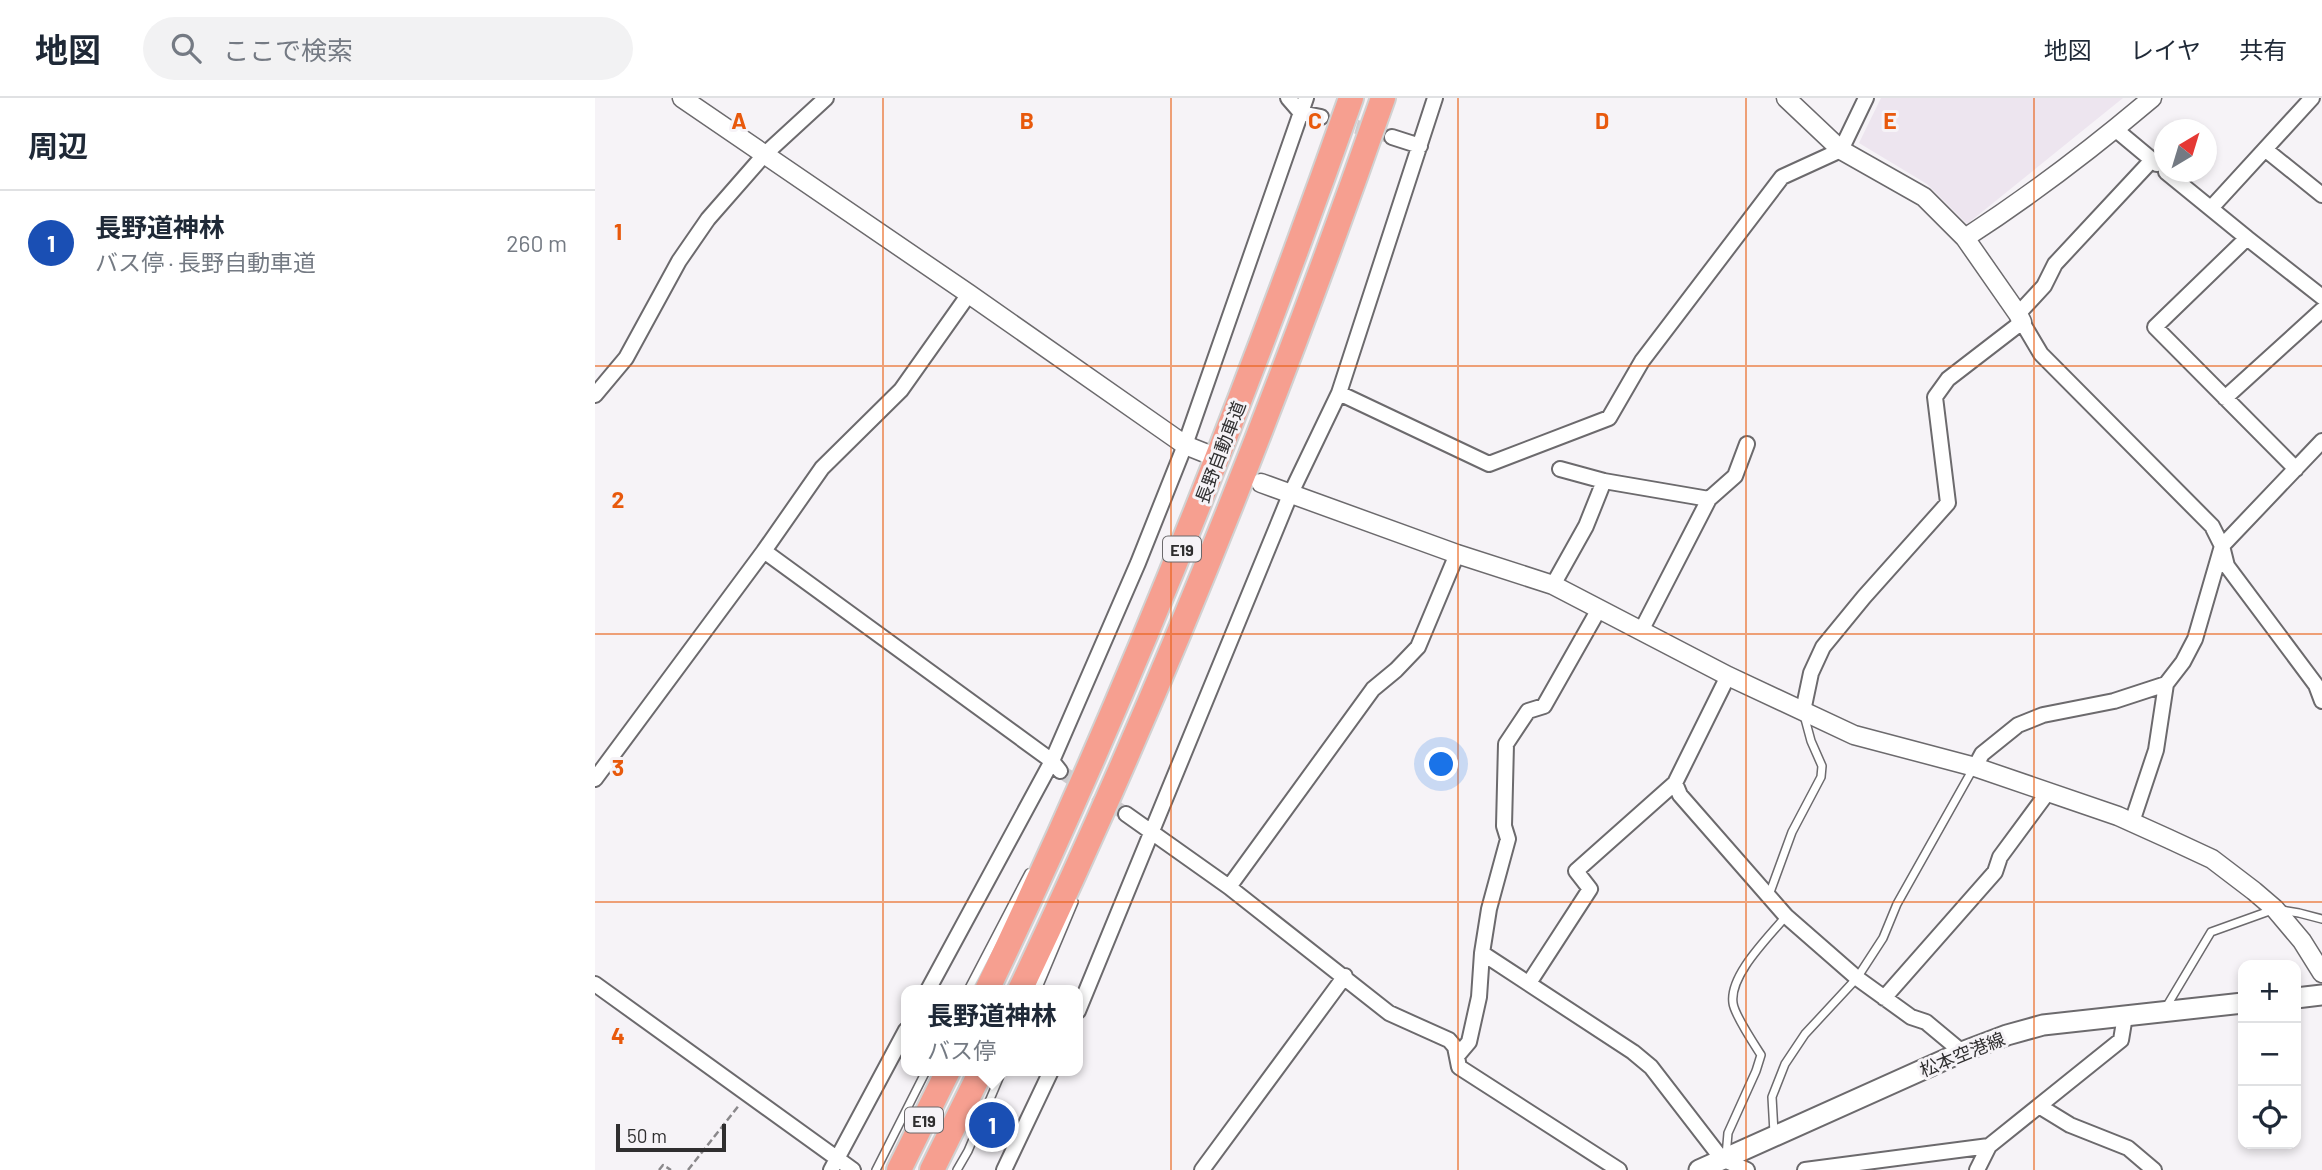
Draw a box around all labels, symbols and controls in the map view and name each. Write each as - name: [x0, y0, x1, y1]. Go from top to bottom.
- search box: [143, 17, 633, 80]
- text: 地図: [35, 29, 101, 69]
- icon: search: [167, 29, 205, 67]
- text: ここで検索: [223, 34, 353, 65]
- text: 地図: [2044, 35, 2092, 64]
- text: レイヤ: [2130, 35, 2201, 64]
- text: 共有: [2239, 35, 2287, 64]
- text: A: [731, 106, 747, 134]
- text: B: [1020, 106, 1034, 134]
- text: C: [1308, 106, 1322, 134]
- text: D: [1595, 106, 1609, 134]
- text: E: [1883, 106, 1897, 134]
- north arrow: [2154, 119, 2217, 182]
- text: 周辺: [28, 127, 88, 163]
- text: 長野道神林: [95, 211, 225, 242]
- text: 1: [614, 217, 622, 245]
- text: 1: [47, 229, 55, 257]
- text: 260 m: [506, 229, 567, 257]
- text: バス停 · 長野自動車道: [95, 248, 316, 276]
- street label: 長野自動車道: [1190, 398, 1250, 506]
- text: 2: [612, 485, 624, 513]
- road number: E19: [1163, 536, 1201, 562]
- your location: [1424, 747, 1458, 781]
- text: 3: [612, 753, 624, 781]
- map controls: [2238, 960, 2301, 1149]
- button: +: [2238, 960, 2301, 1023]
- popup: [901, 985, 1083, 1076]
- text: 長野道神林: [927, 999, 1057, 1030]
- text: 4: [611, 1021, 625, 1049]
- button: −: [2238, 1023, 2301, 1086]
- street label: 松本空港線: [1916, 1027, 2008, 1081]
- text: バス停: [927, 1036, 996, 1064]
- button: locate: [2238, 1086, 2301, 1149]
- pin: 1: [969, 1099, 1015, 1151]
- road number: E19: [905, 1108, 943, 1132]
- scale bar: [616, 1121, 726, 1153]
- text: 50 m: [627, 1124, 667, 1147]

